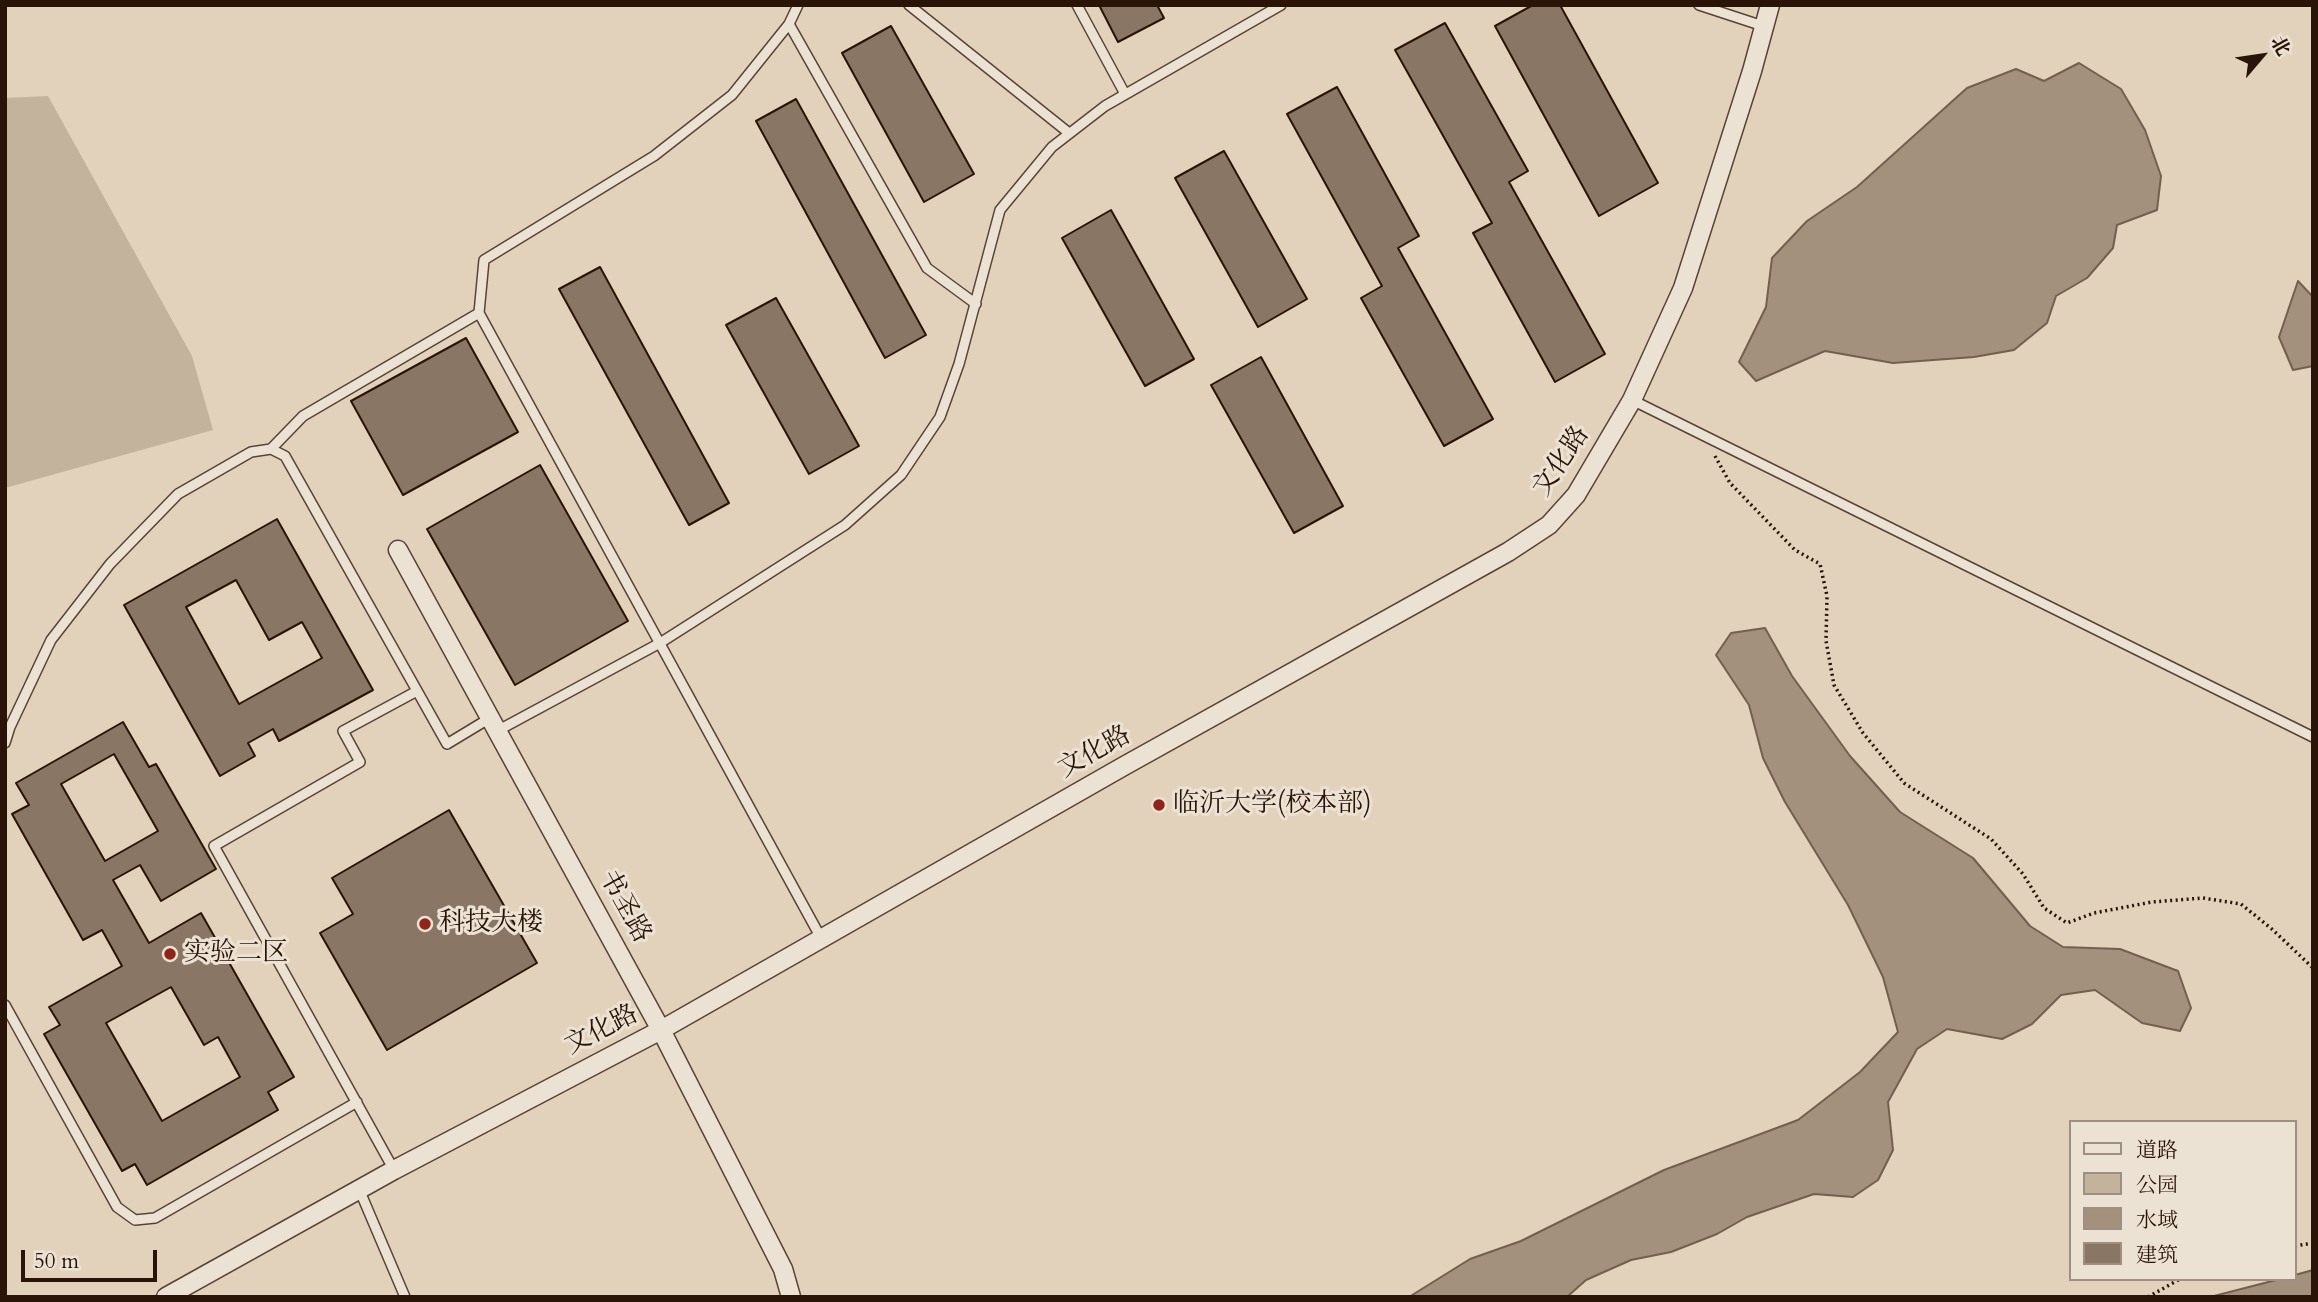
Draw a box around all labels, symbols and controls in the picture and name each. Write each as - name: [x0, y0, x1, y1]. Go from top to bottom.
- north arrow: [2227, 21, 2297, 91]
- text: 北: [2264, 31, 2296, 60]
- street label: 文化路: [1527, 421, 1597, 503]
- street label: 文化路: [1053, 720, 1137, 786]
- place label: 临沂大学(校本部): [1173, 789, 1372, 821]
- marker: 临沂大学(校本部): [1151, 797, 1167, 813]
- street label: 书圣路: [591, 865, 657, 949]
- place label: 科技大楼: [439, 908, 543, 940]
- marker: 科技大楼: [417, 916, 433, 932]
- place label: 实验二区: [184, 938, 288, 970]
- marker: 实验二区: [162, 946, 178, 962]
- street label: 文化路: [560, 999, 644, 1063]
- legend: [2070, 1120, 2297, 1281]
- text: 道路: [2136, 1136, 2178, 1165]
- text: 公园: [2136, 1171, 2178, 1200]
- text: 水域: [2136, 1206, 2178, 1235]
- scale bar: [24, 1236, 161, 1280]
- text: 建筑: [2136, 1241, 2178, 1270]
- text: 50 m: [34, 1247, 79, 1276]

